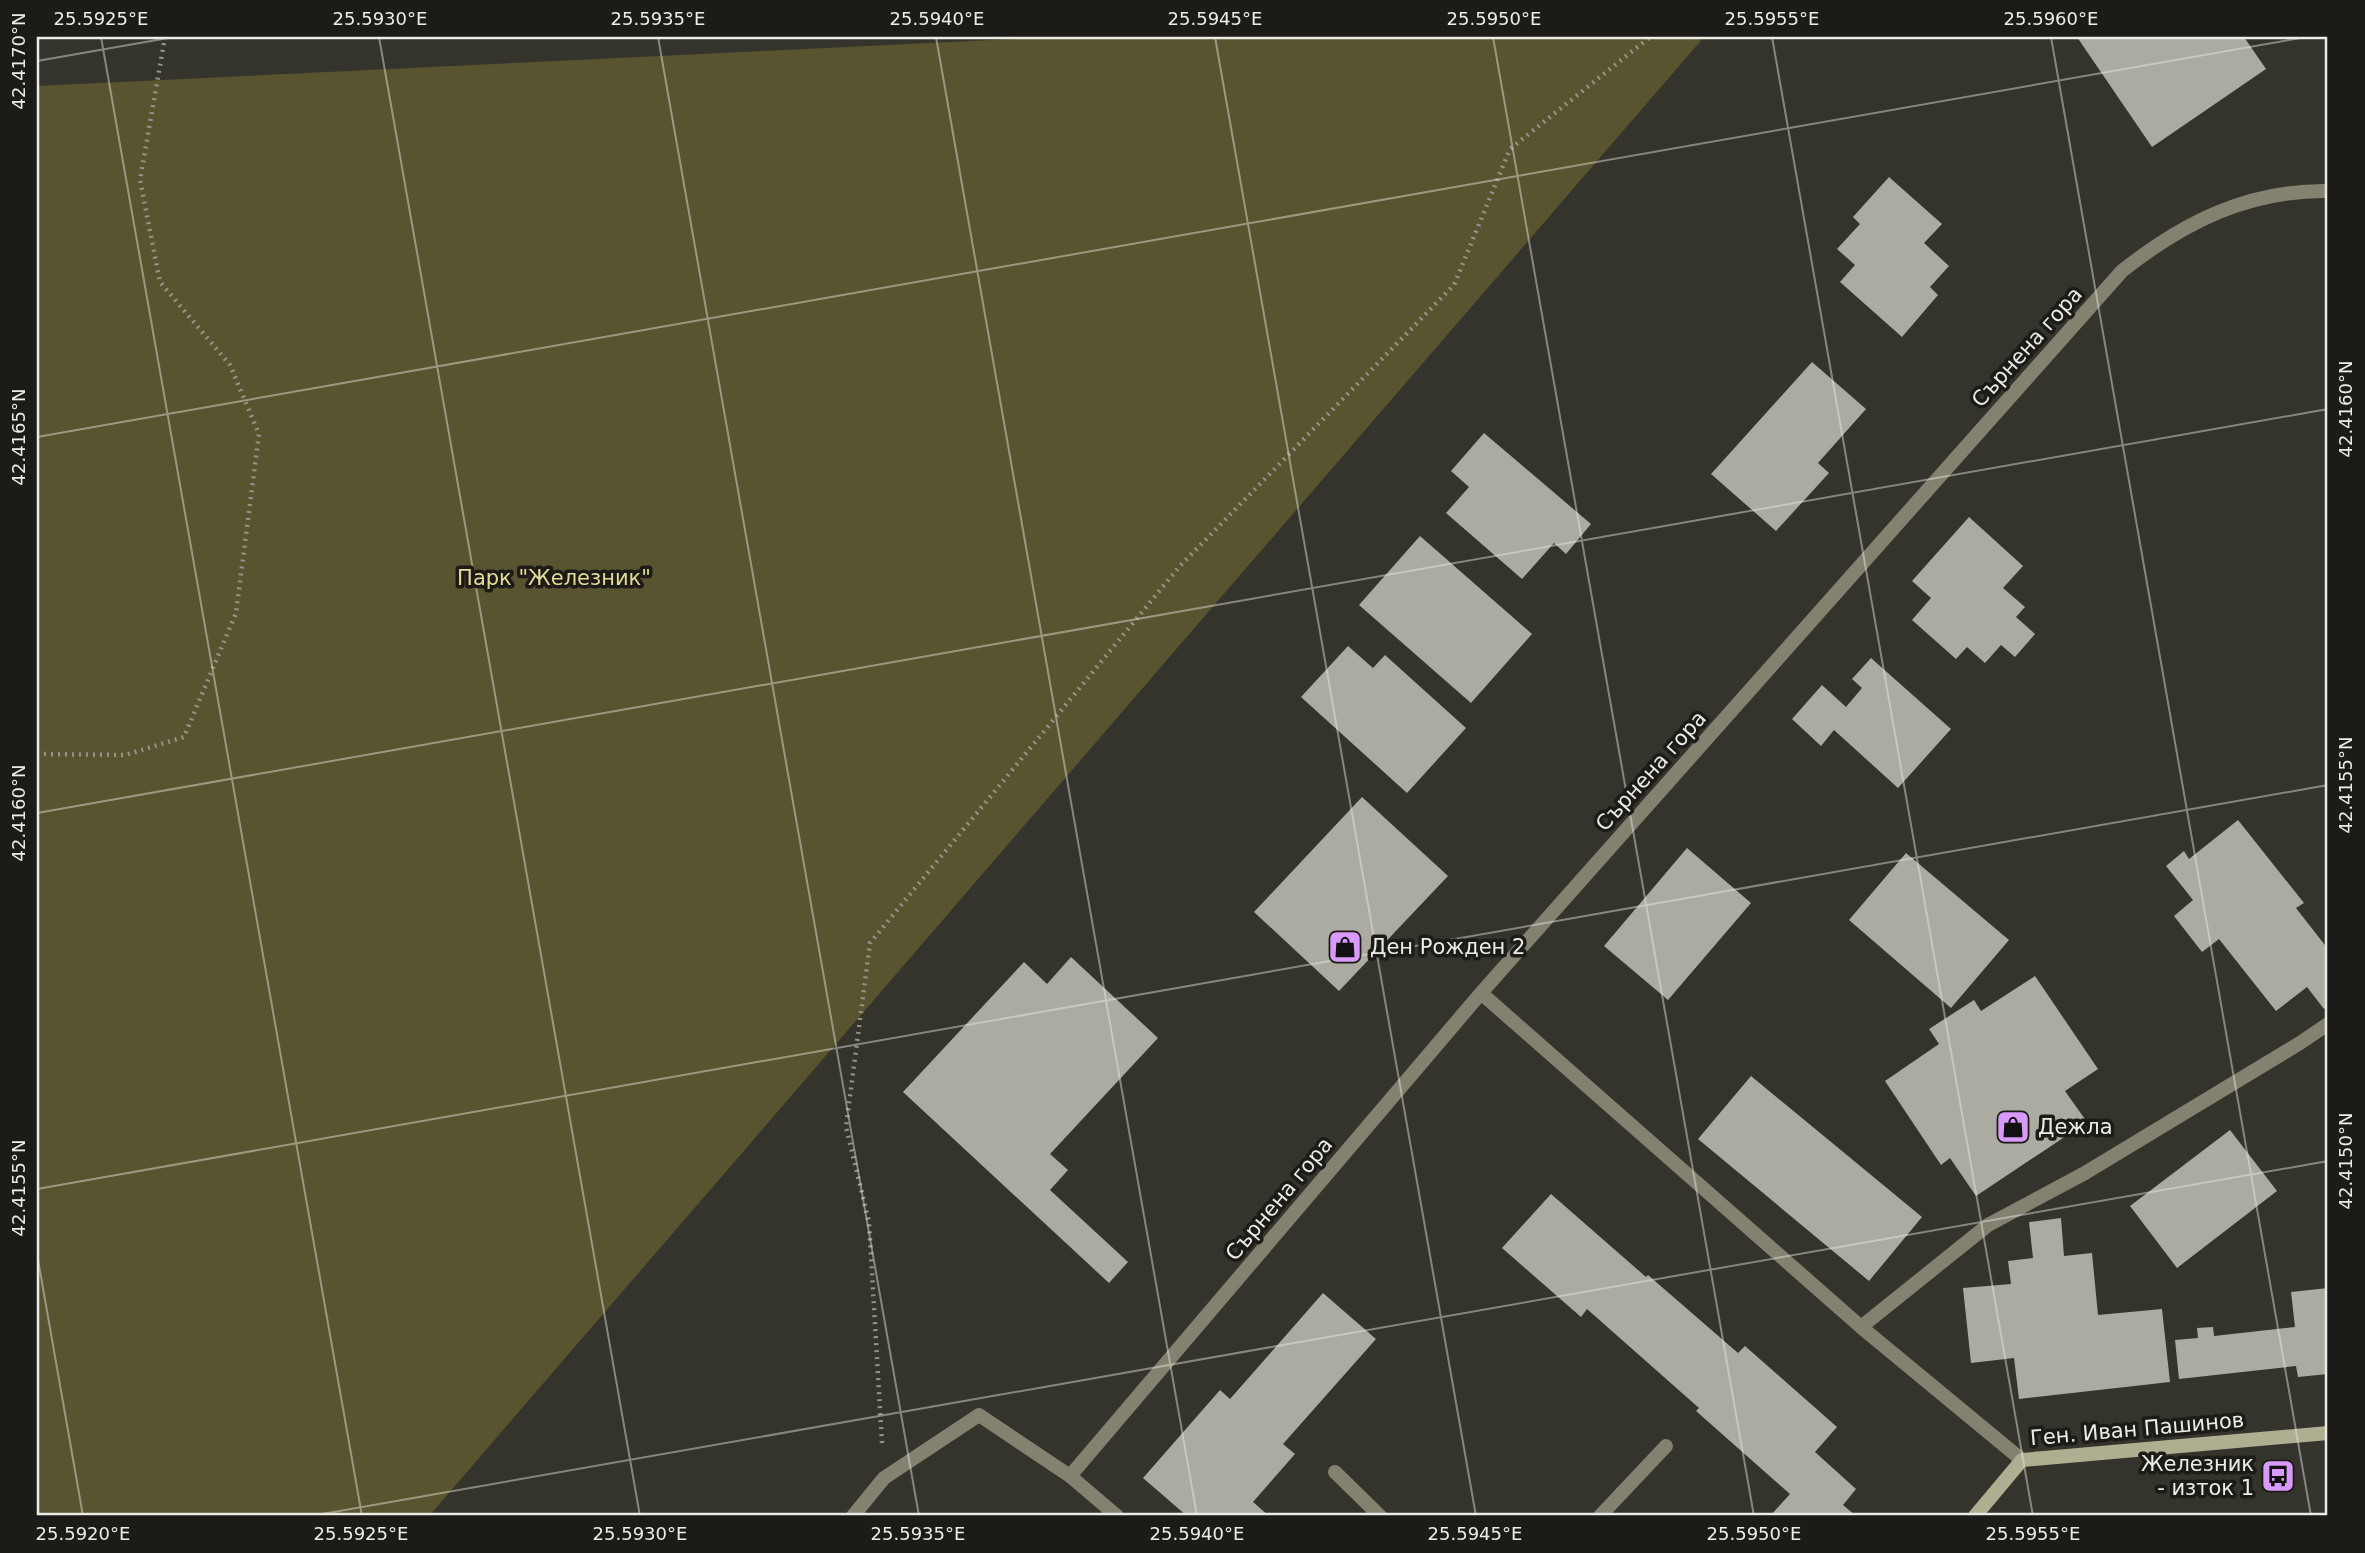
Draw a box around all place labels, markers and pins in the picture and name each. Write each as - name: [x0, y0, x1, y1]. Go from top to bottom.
- shop icon: Ден Рожден 2: [1326, 928, 1364, 966]
- place label: Ден Рожден 2: [1370, 935, 1525, 959]
- shop icon: Дежла: [1994, 1108, 2032, 1146]
- place label: Дежла: [2038, 1115, 2113, 1139]
- place label: Железник - изток 1: [2141, 1452, 2254, 1500]
- bus stop icon: Железник - изток 1: [2259, 1457, 2297, 1495]

